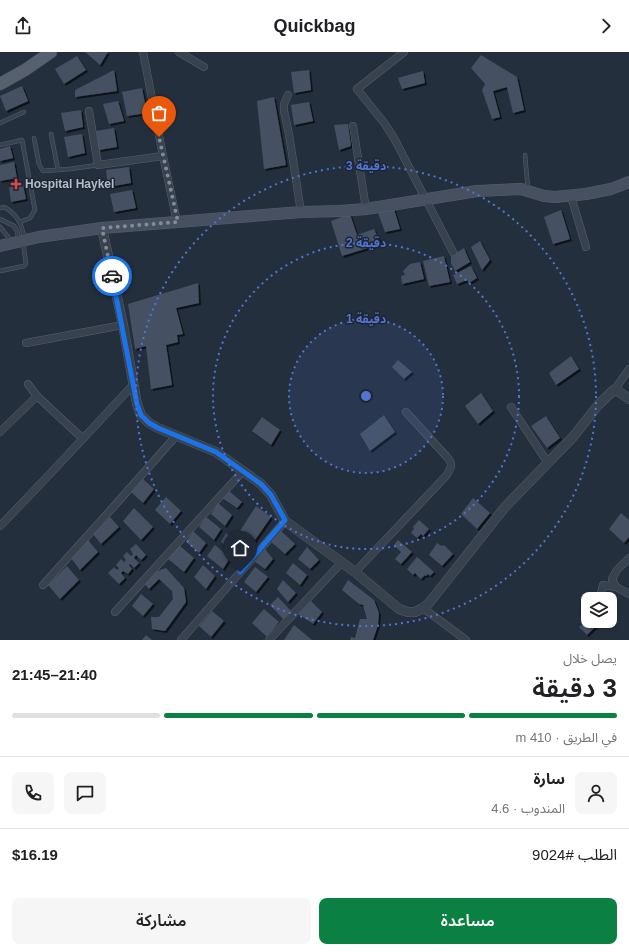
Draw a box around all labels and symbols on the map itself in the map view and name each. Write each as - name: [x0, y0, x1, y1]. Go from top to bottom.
- pin: [142, 96, 176, 137]
- text: 3 دقيقة: [346, 159, 386, 173]
- place label: Hospital Haykel: [25, 177, 114, 191]
- marker: Hospital Haykel: [10, 178, 22, 190]
- text: 2 دقيقة: [346, 236, 386, 250]
- courier: [92, 256, 132, 296]
- text: 1 دقيقة: [346, 312, 386, 326]
- centre of rings: [359, 389, 373, 403]
- pin: [223, 531, 257, 572]

